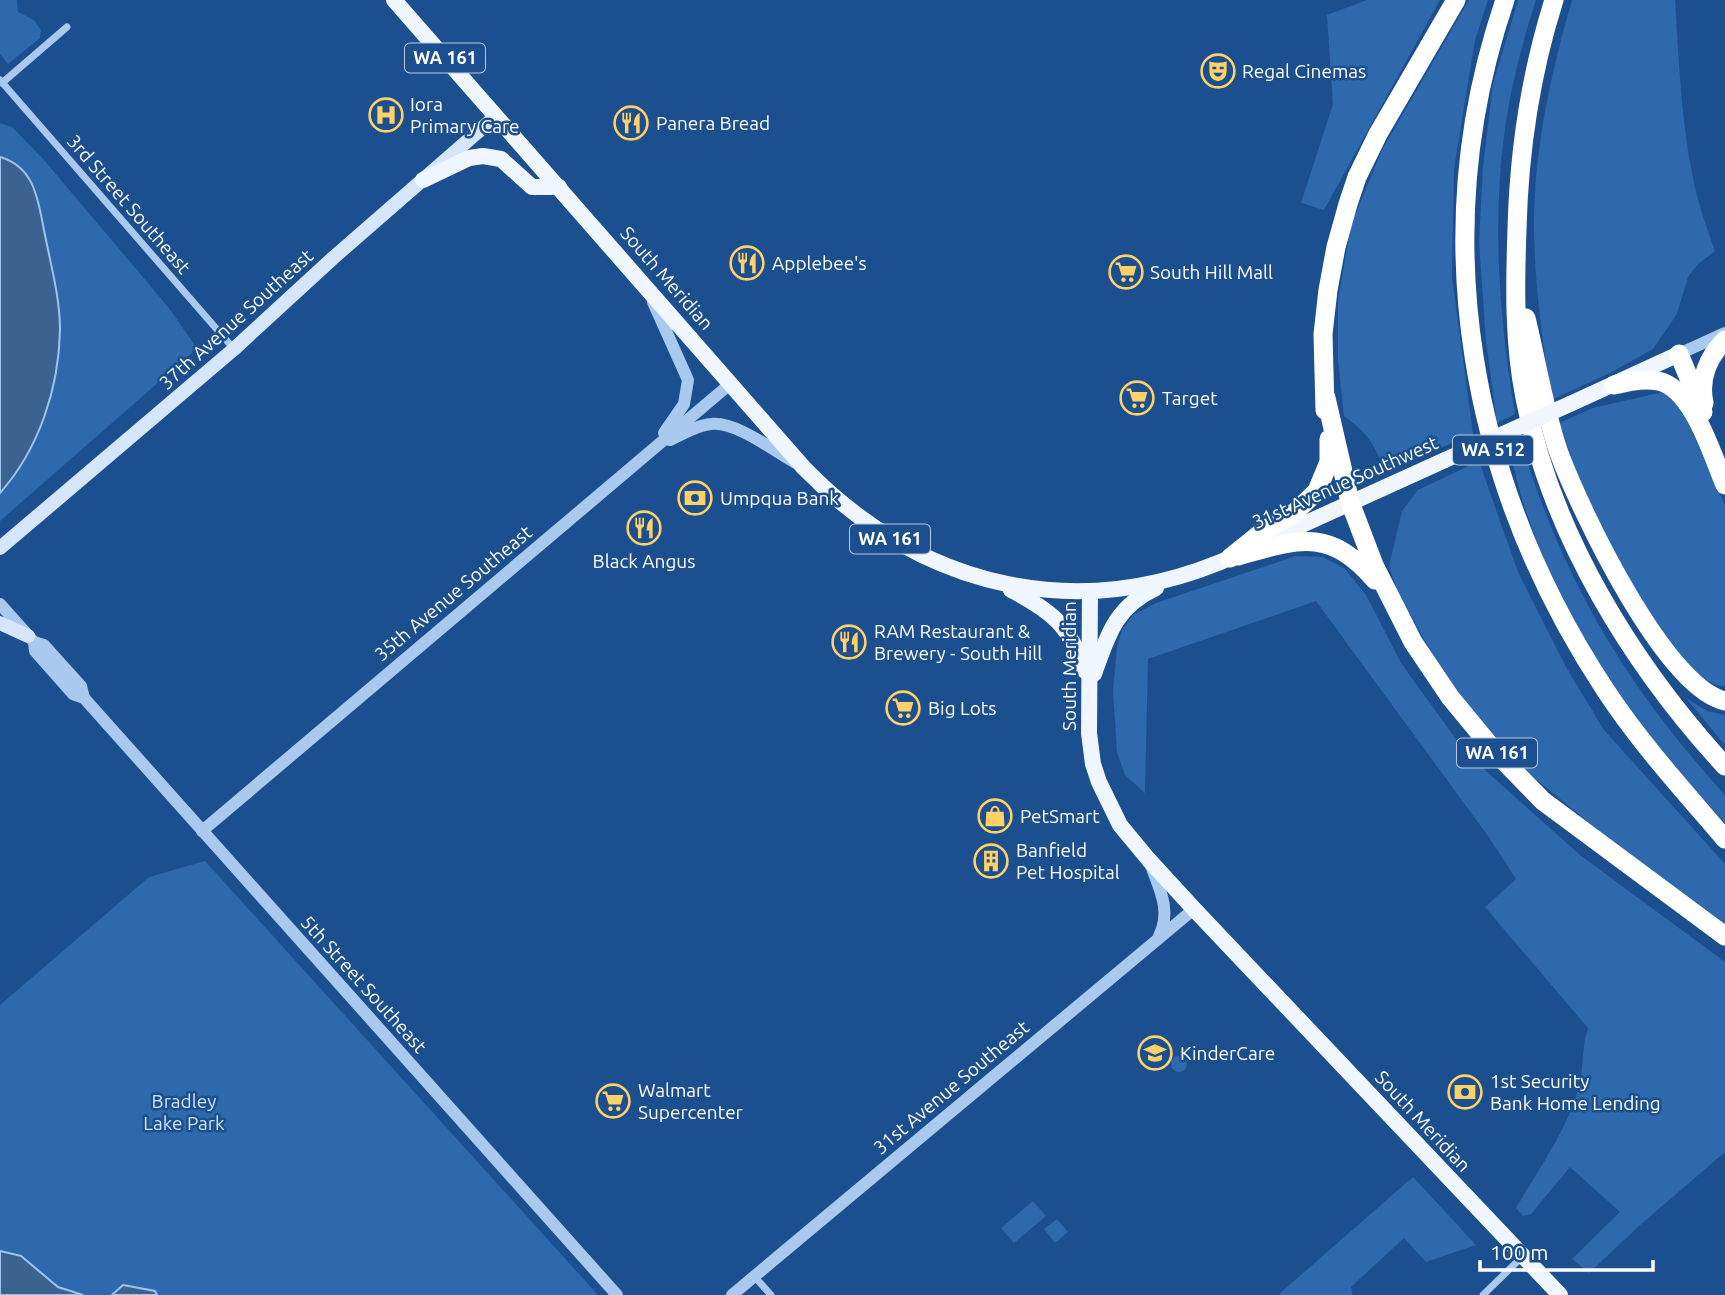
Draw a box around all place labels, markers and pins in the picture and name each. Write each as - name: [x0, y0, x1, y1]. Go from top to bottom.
- theatre icon: Regal Cinemas: [1199, 52, 1237, 90]
- place label: Regal Cinemas: [1242, 60, 1366, 82]
- place label: Iora Primary Care: [410, 93, 520, 137]
- hospital icon: Iora Primary Care: [367, 96, 405, 134]
- restaurant icon: Panera Bread: [612, 104, 650, 142]
- place label: Panera Bread: [656, 112, 770, 134]
- restaurant icon: Applebee's: [728, 244, 766, 282]
- place label: Applebee's: [772, 252, 867, 274]
- supermarket icon: South Hill Mall: [1107, 253, 1145, 291]
- place label: South Hill Mall: [1150, 261, 1273, 283]
- supermarket icon: Target: [1118, 379, 1156, 417]
- place label: Target: [1162, 387, 1218, 409]
- bank icon: Umpqua Bank: [676, 479, 714, 517]
- place label: Umpqua Bank: [720, 487, 839, 509]
- restaurant icon: Black Angus: [625, 509, 663, 547]
- place label: Black Angus: [593, 550, 695, 572]
- place label: RAM Restaurant & Brewery - South Hill: [874, 620, 1042, 664]
- restaurant icon: RAM Restaurant & Brewery - South Hill: [830, 623, 868, 661]
- supermarket icon: Big Lots: [884, 689, 922, 727]
- place label: Big Lots: [928, 697, 996, 719]
- shop icon: PetSmart: [976, 797, 1014, 835]
- place label: PetSmart: [1020, 805, 1100, 827]
- place label: Banfield Pet Hospital: [1016, 839, 1120, 883]
- building icon: Banfield Pet Hospital: [972, 842, 1010, 880]
- school or university icon: KinderCare: [1136, 1034, 1174, 1072]
- place label: KinderCare: [1180, 1042, 1275, 1064]
- place label: 1st Security Bank Home Lending: [1490, 1070, 1661, 1114]
- bank icon: 1st Security Bank Home Lending: [1446, 1073, 1484, 1111]
- place label: Walmart Supercenter: [638, 1079, 743, 1123]
- supermarket icon: Walmart Supercenter: [594, 1082, 632, 1120]

